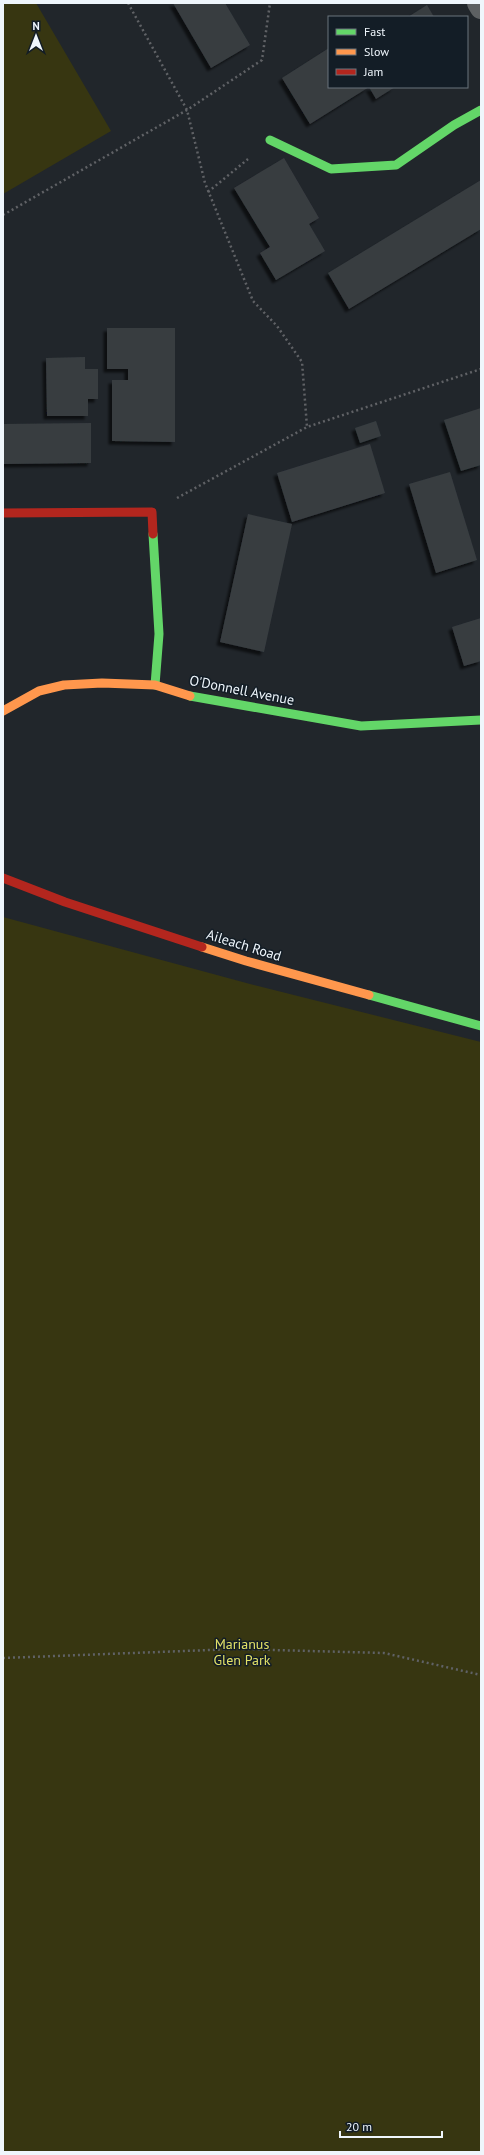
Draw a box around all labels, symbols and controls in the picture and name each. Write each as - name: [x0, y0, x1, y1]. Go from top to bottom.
- north arrow: [16, 16, 56, 56]
- legend: [328, 16, 468, 88]
- text: N: [32, 19, 40, 33]
- text: Fast: [364, 24, 385, 39]
- text: Slow: [364, 44, 389, 59]
- text: Jam: [363, 64, 383, 79]
- street label: O'Donnell Avenue: [188, 671, 296, 709]
- street label: Aileach Road: [204, 925, 284, 965]
- park label: Marianus Glen Park: [214, 1635, 271, 1669]
- scale bar: [340, 2113, 442, 2139]
- text: 20 m: [346, 2119, 372, 2134]

